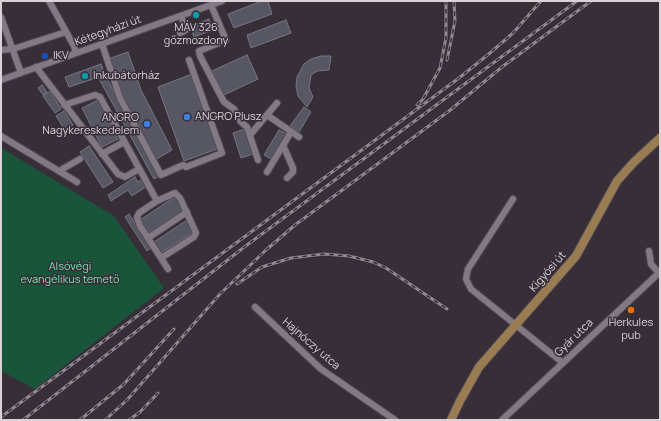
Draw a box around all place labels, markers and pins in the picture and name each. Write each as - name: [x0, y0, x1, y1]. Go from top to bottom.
- marker: MÁV 326 gőzmozdony: [191, 10, 201, 20]
- place label: MÁV 326 gőzmozdony: [164, 21, 228, 47]
- place label: IKV: [53, 49, 69, 63]
- marker: IKV: [40, 51, 50, 61]
- place label: Inkubátorház: [93, 69, 160, 83]
- marker: Inkubátorház: [80, 71, 90, 81]
- place label: ANGRO Plusz: [195, 110, 262, 124]
- place label: ANGRO Nagykereskedelem: [42, 111, 139, 137]
- marker: ANGRO Plusz: [182, 112, 192, 122]
- marker: ANGRO Nagykereskedelem: [142, 119, 152, 129]
- marker: Herkules pub: [626, 305, 636, 315]
- place label: Herkules pub: [609, 316, 653, 342]

